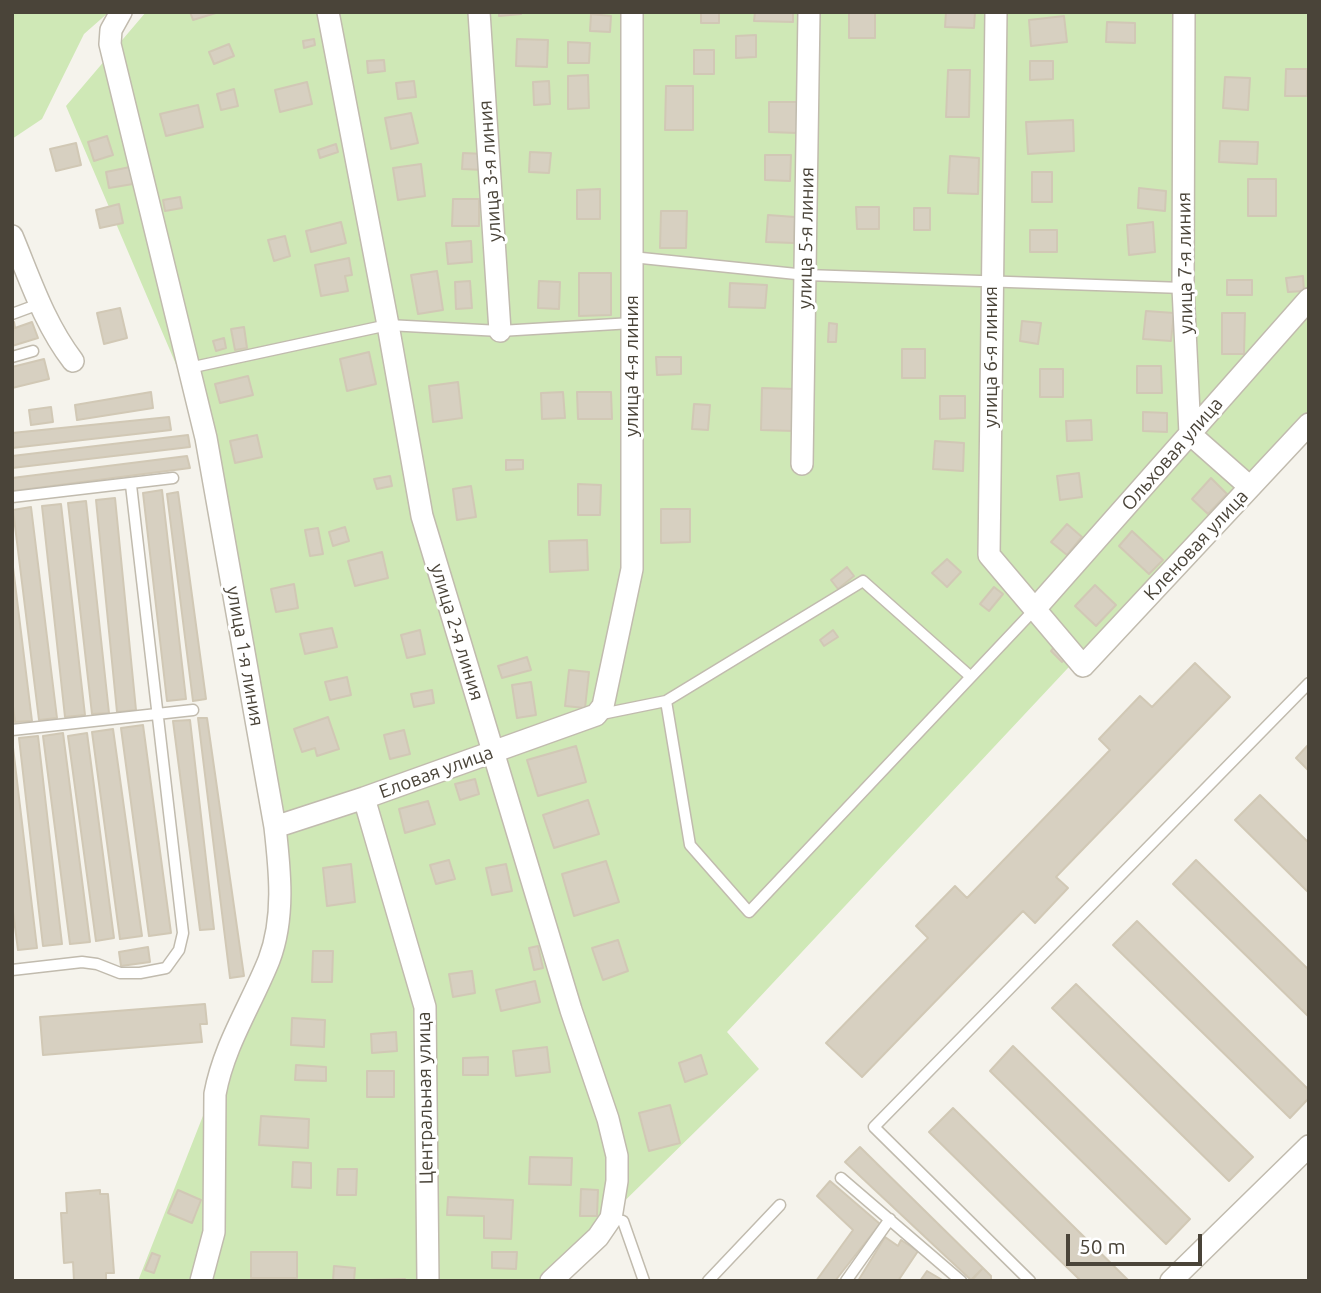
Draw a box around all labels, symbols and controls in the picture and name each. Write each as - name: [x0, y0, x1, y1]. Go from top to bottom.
- street label: улица 3-я линия: [474, 99, 506, 243]
- street label: улица 5-я линия: [793, 167, 819, 309]
- street label: улица 7-я линия: [1172, 192, 1198, 334]
- street label: улица 6-я линия: [980, 286, 1002, 428]
- street label: улица 4-я линия: [621, 295, 643, 437]
- street label: Ольховая улица: [1117, 393, 1227, 515]
- street label: Кленовая улица: [1139, 485, 1253, 605]
- street label: улица 2-я линия: [425, 561, 489, 703]
- street label: улица 1-я линия: [221, 584, 269, 728]
- street label: Еловая улица: [376, 741, 496, 803]
- street label: Центральная улица: [412, 1011, 438, 1185]
- scale bar: [1069, 1220, 1206, 1264]
- text: 50 m: [1079, 1234, 1126, 1258]

